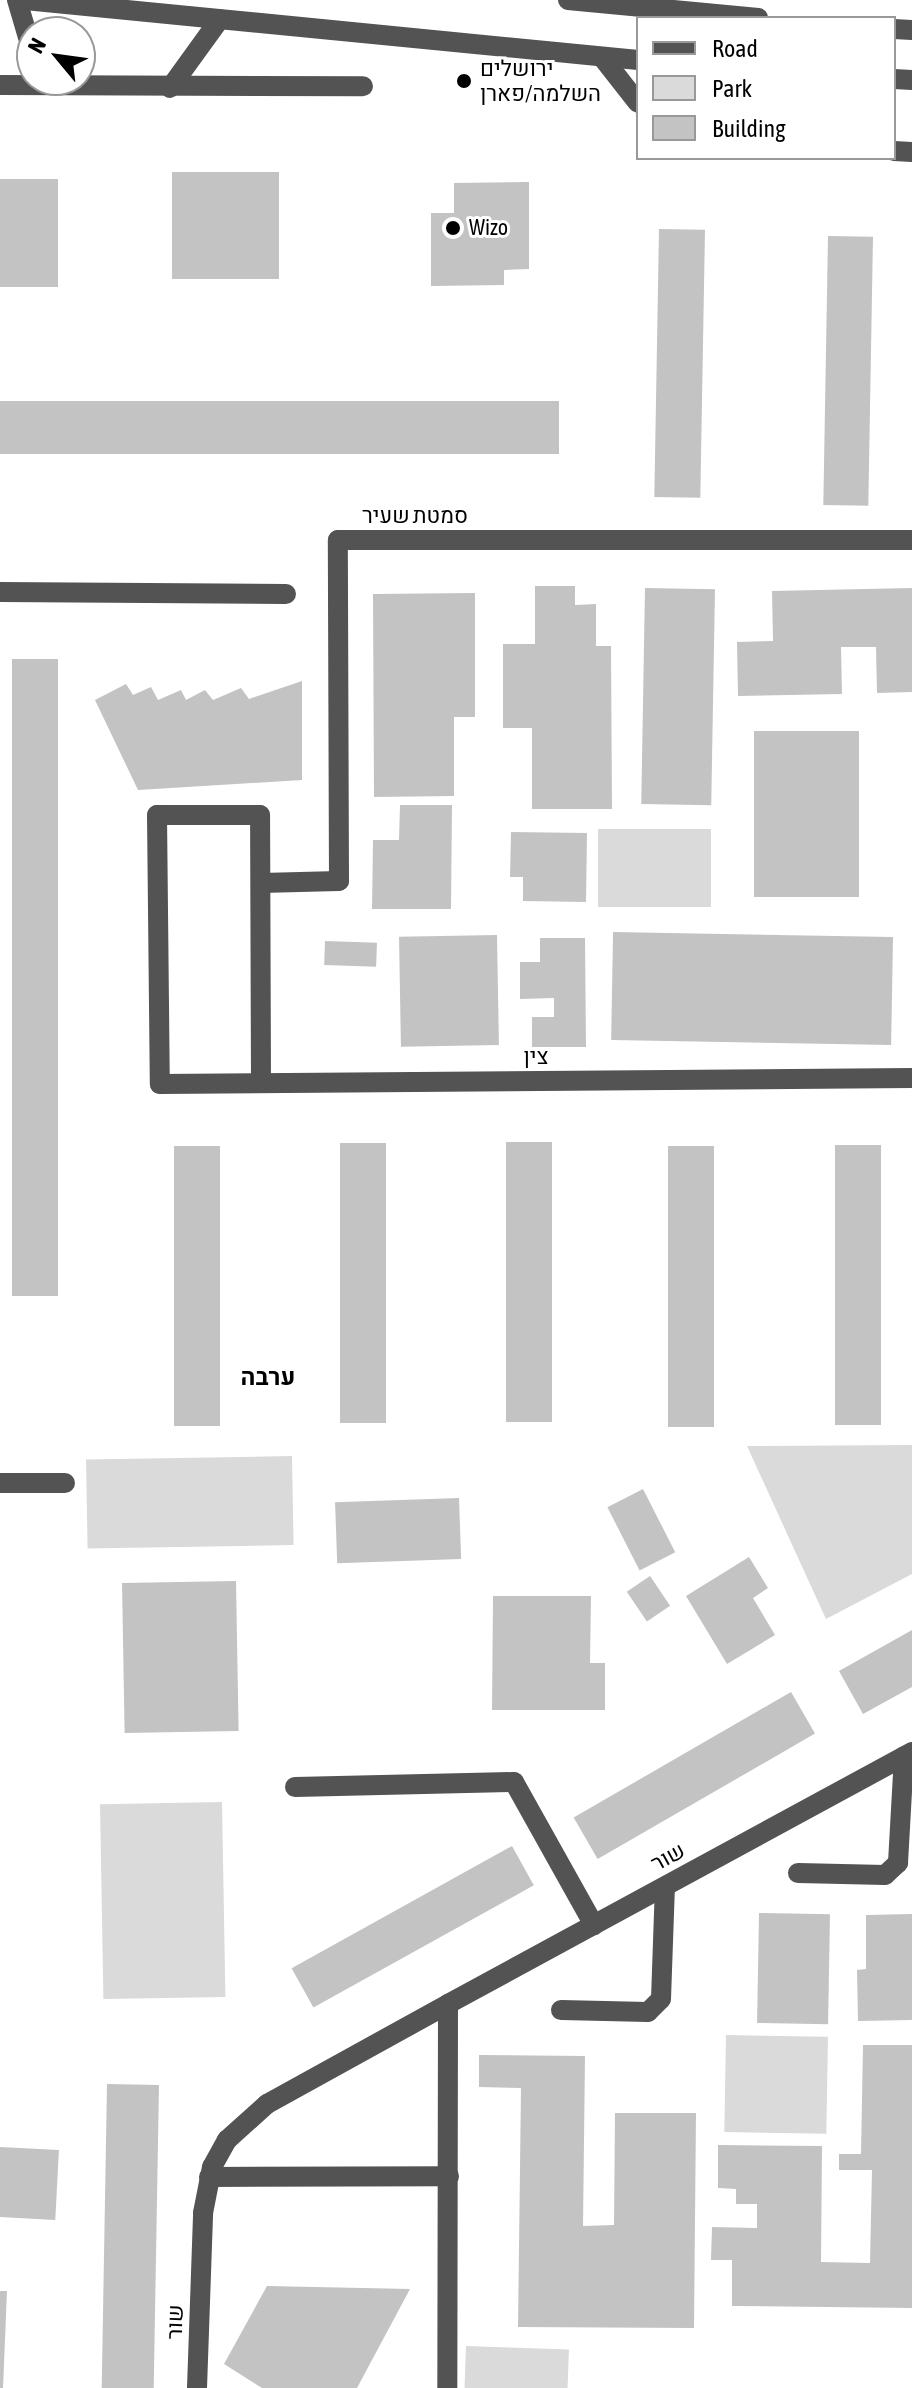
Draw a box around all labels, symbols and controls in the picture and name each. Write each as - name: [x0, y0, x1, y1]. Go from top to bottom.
- north arrow: [16, 16, 96, 96]
- legend: [636, 16, 896, 160]
- text: N: [22, 33, 51, 57]
- text: Road: [712, 35, 758, 62]
- place label: ירושלים השלמה/פארן: [480, 55, 601, 106]
- marker: ירושלים השלמה/פארן: [455, 72, 473, 90]
- text: Park: [712, 75, 752, 102]
- text: Building: [712, 115, 785, 142]
- place label: Wizo: [469, 215, 508, 241]
- marker: Wizo: [444, 219, 462, 237]
- street label: סמטת שעיר: [362, 503, 468, 529]
- street label: צין: [524, 1044, 548, 1070]
- district label: ערבה: [241, 1363, 295, 1391]
- street label: שור: [646, 1837, 690, 1877]
- street label: שור: [161, 2304, 189, 2340]

